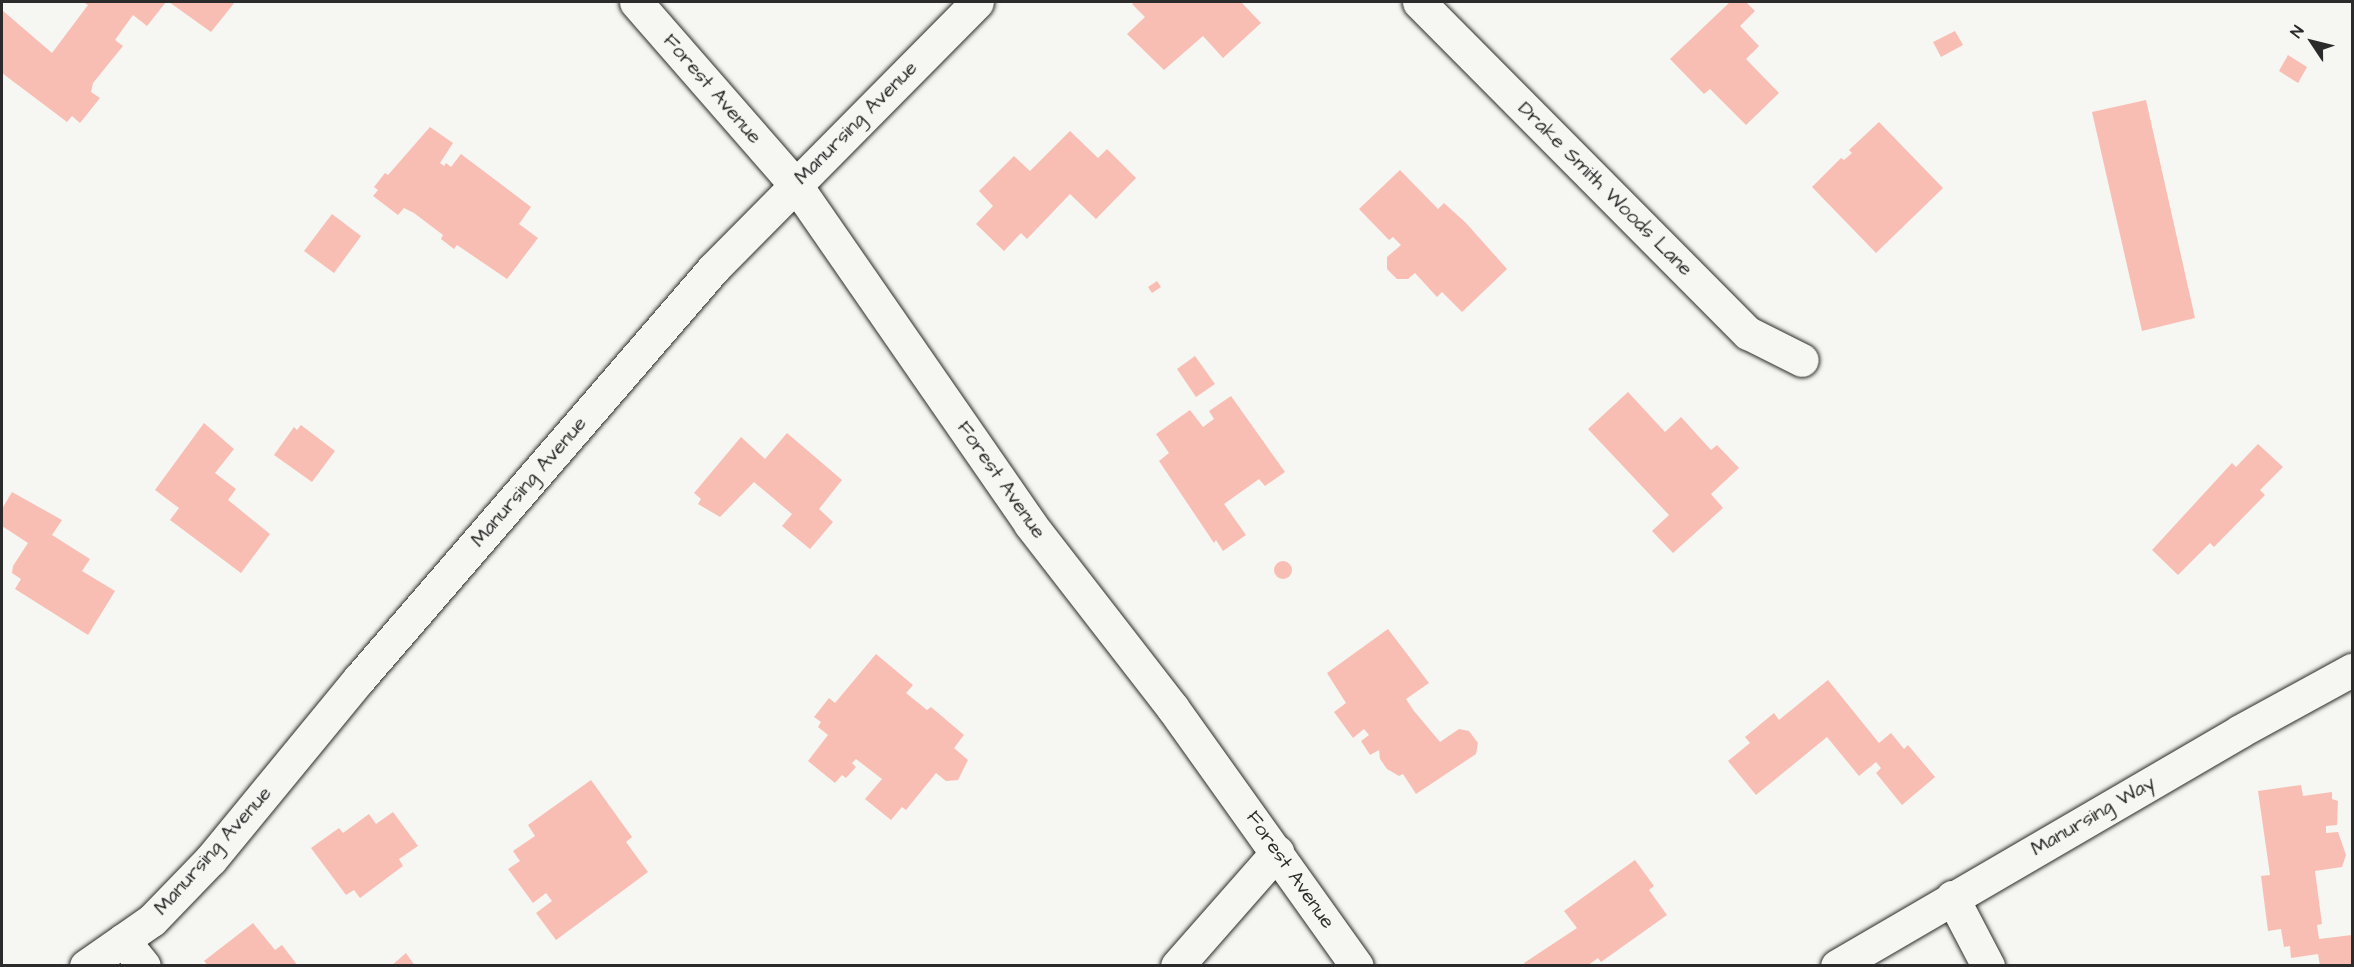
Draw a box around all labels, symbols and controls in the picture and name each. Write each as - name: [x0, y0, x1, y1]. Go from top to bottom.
- north arrow: [2282, 12, 2342, 72]
- text: N: [2285, 21, 2309, 42]
- street label: Forest Avenue: [658, 29, 766, 149]
- street label: Manursing Avenue: [789, 56, 923, 190]
- street label: Drake Smith Woods Lane: [1513, 97, 1697, 281]
- street label: Manursing Avenue: [466, 412, 592, 552]
- street label: Forest Avenue: [952, 417, 1050, 543]
- street label: Manursing Way: [2027, 771, 2159, 861]
- street label: Manursing Avenue: [149, 782, 277, 920]
- street label: Forest Avenue: [1241, 807, 1339, 933]

